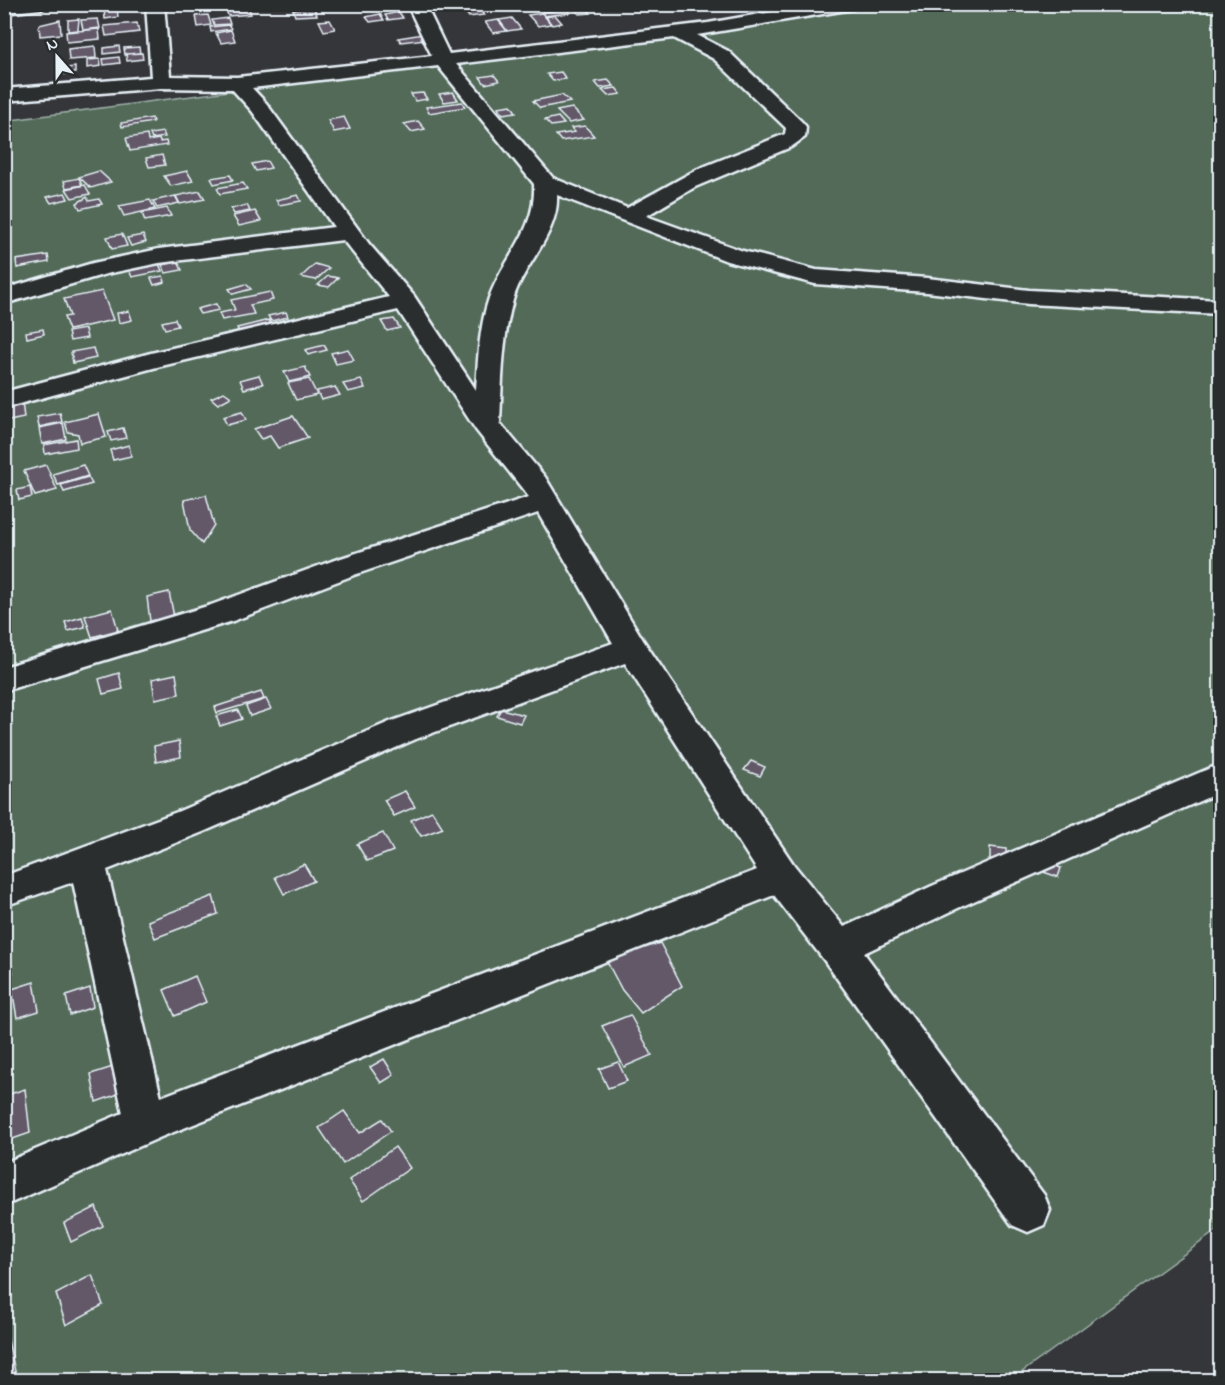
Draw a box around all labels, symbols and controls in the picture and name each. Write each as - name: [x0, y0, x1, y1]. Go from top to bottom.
- north arrow: [27, 27, 87, 87]
- text: N: [43, 32, 62, 58]

